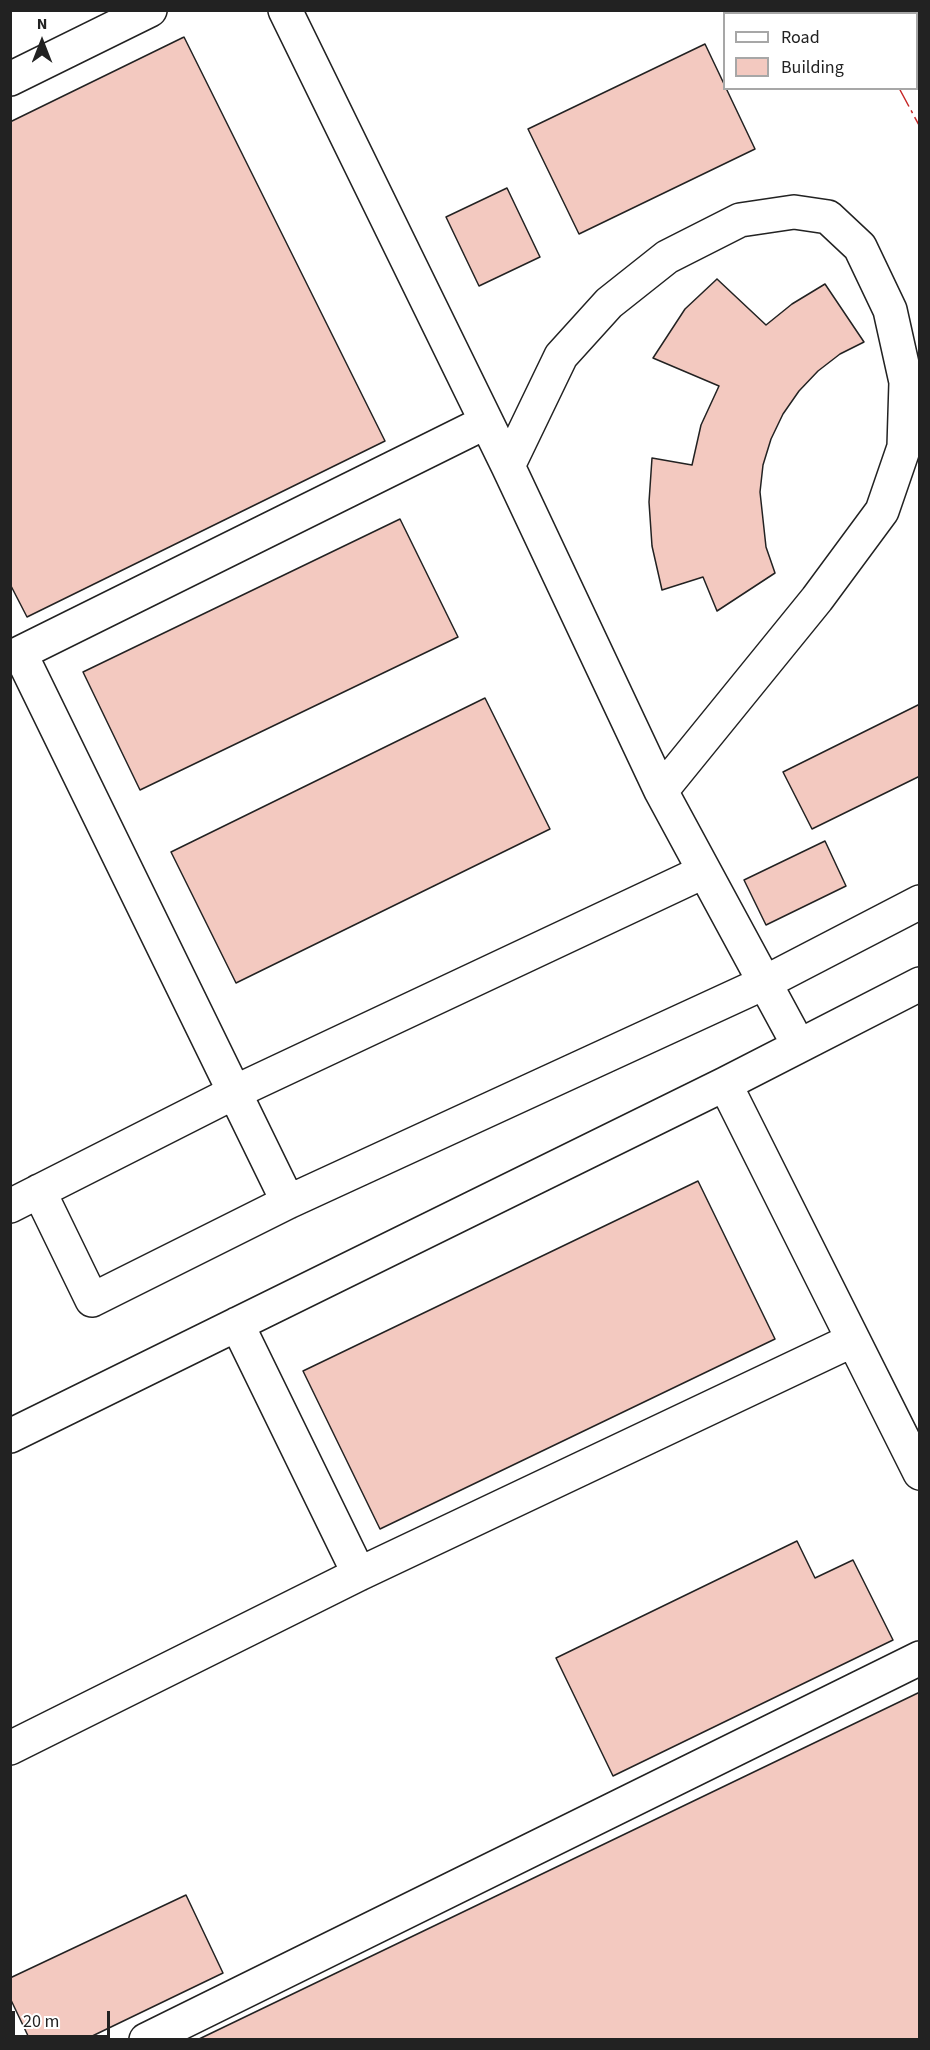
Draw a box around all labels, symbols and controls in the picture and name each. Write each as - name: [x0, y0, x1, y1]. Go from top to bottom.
- north arrow: [12, 12, 72, 72]
- legend: [723, 12, 918, 90]
- text: N: [37, 13, 47, 35]
- text: Road: [781, 25, 820, 50]
- text: Building: [781, 55, 844, 80]
- scale bar: [15, 1999, 112, 2037]
- text: 20 m: [23, 2009, 59, 2034]

